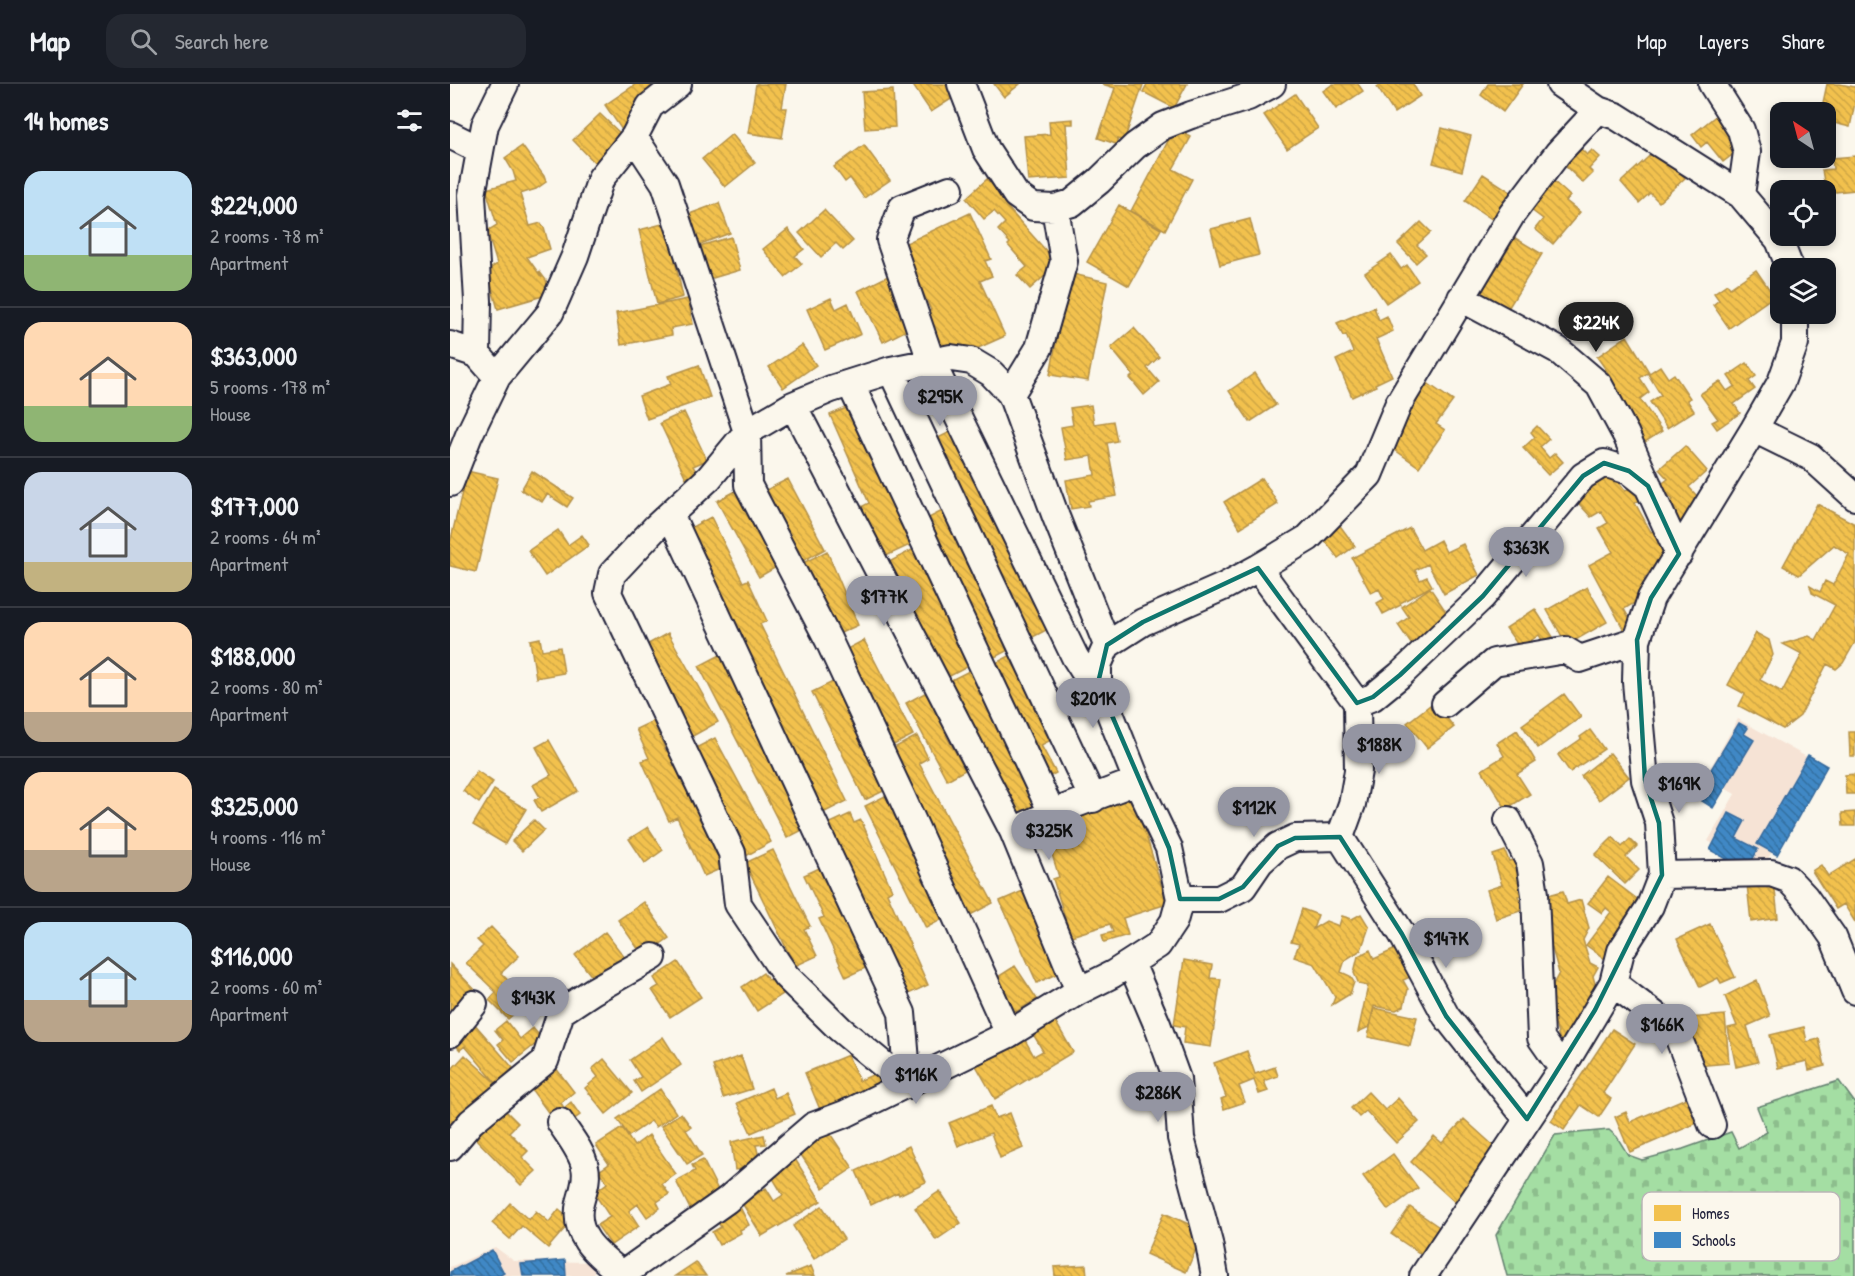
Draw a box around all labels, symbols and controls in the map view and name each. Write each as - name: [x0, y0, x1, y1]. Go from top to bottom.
- search box: [106, 14, 526, 68]
- text: Map: [30, 22, 70, 60]
- icon: search: [127, 25, 160, 58]
- text: Search here: [175, 26, 269, 56]
- text: Map: [1637, 27, 1666, 56]
- text: Layers: [1699, 27, 1749, 56]
- text: Share: [1782, 27, 1825, 56]
- north arrow: [1770, 102, 1836, 168]
- map controls: [1770, 102, 1836, 324]
- text: 14 homes: [24, 103, 109, 138]
- icon: filters: [393, 104, 426, 137]
- button: locate: [1770, 180, 1836, 246]
- text: $224,000: [210, 187, 297, 222]
- icon: home: [72, 195, 144, 267]
- text: 2 rooms · 78 m²: [210, 222, 324, 249]
- text: Apartment: [210, 249, 288, 276]
- button: layers: [1770, 258, 1836, 324]
- pin: $224K: [1554, 302, 1638, 353]
- text: $224K: [1573, 308, 1619, 335]
- text: $363,000: [210, 338, 297, 373]
- icon: home: [72, 346, 144, 418]
- text: 5 rooms · 178 m²: [210, 373, 330, 400]
- pin: $295K: [898, 376, 982, 427]
- text: $295K: [917, 382, 963, 409]
- text: House: [210, 400, 251, 427]
- text: $177,000: [210, 488, 299, 523]
- icon: home: [72, 496, 144, 568]
- text: 2 rooms · 64 m²: [210, 523, 321, 550]
- pin: $363K: [1484, 527, 1568, 578]
- text: $363K: [1503, 533, 1549, 560]
- text: Apartment: [210, 550, 288, 577]
- pin: $177K: [842, 576, 926, 627]
- text: $177K: [860, 582, 908, 609]
- text: $188,000: [210, 638, 295, 673]
- icon: home: [72, 646, 144, 718]
- text: 2 rooms · 80 m²: [210, 673, 323, 700]
- pin: $201K: [1051, 678, 1135, 729]
- text: $201K: [1070, 684, 1116, 711]
- text: Apartment: [210, 700, 288, 727]
- pin: $188K: [1337, 724, 1421, 775]
- text: $188K: [1356, 730, 1402, 757]
- pin: $169K: [1637, 763, 1721, 814]
- text: $169K: [1657, 769, 1701, 796]
- pin: $112K: [1212, 787, 1296, 838]
- text: $325,000: [210, 788, 298, 823]
- text: $112K: [1232, 793, 1276, 820]
- icon: home: [72, 796, 144, 868]
- pin: $325K: [1007, 810, 1091, 861]
- text: $325K: [1025, 816, 1073, 843]
- text: 4 rooms · 116 m²: [210, 823, 326, 850]
- text: House: [210, 850, 251, 877]
- pin: $147K: [1404, 918, 1488, 969]
- text: $147K: [1423, 924, 1469, 951]
- text: $116,000: [210, 938, 293, 973]
- icon: home: [72, 946, 144, 1018]
- text: 2 rooms · 60 m²: [210, 973, 322, 1000]
- pin: $143K: [491, 977, 575, 1028]
- text: $143K: [511, 983, 555, 1010]
- text: Apartment: [210, 1000, 288, 1027]
- pin: $166K: [1620, 1004, 1704, 1055]
- text: $166K: [1640, 1010, 1684, 1037]
- pin: $116K: [874, 1054, 958, 1105]
- text: $116K: [894, 1060, 938, 1087]
- pin: $286K: [1116, 1072, 1200, 1123]
- text: $286K: [1135, 1078, 1181, 1105]
- legend: [1642, 1192, 1840, 1261]
- text: Homes: [1692, 1202, 1729, 1224]
- text: Schools: [1692, 1229, 1736, 1251]

